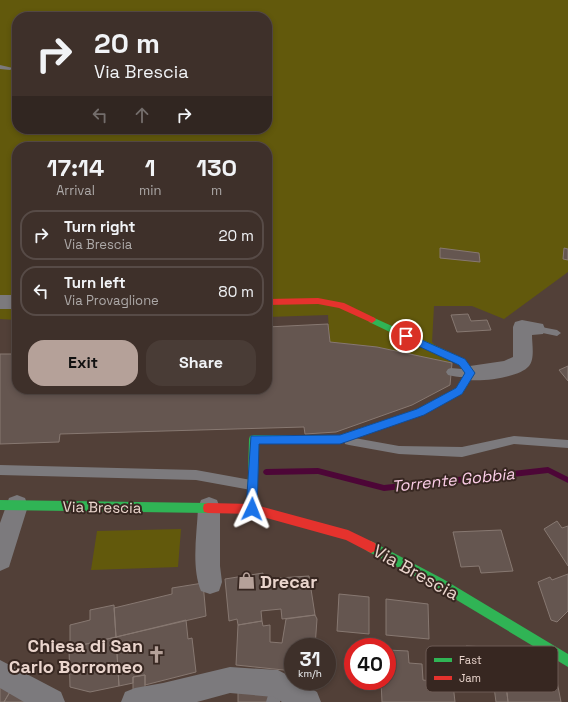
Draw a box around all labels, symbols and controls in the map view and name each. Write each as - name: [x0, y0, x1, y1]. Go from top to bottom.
- text: 20 m: [94, 25, 160, 61]
- icon: right: [28, 28, 80, 80]
- text: Via Brescia: [94, 60, 189, 83]
- icon: left: [89, 104, 111, 126]
- icon: ahead: [131, 104, 153, 126]
- icon: right: [173, 104, 195, 126]
- text: 17:14: [47, 152, 104, 183]
- text: 1: [145, 152, 156, 183]
- text: 130: [196, 152, 237, 183]
- text: Arrival: [56, 182, 95, 199]
- text: min: [139, 182, 161, 199]
- text: m: [211, 182, 222, 199]
- text: Turn right: [64, 217, 135, 236]
- icon: right: [30, 224, 52, 246]
- text: 20 m: [219, 226, 254, 245]
- text: Via Brescia: [64, 236, 132, 253]
- text: Turn left: [64, 273, 126, 292]
- icon: left: [30, 280, 52, 302]
- text: 80 m: [218, 282, 254, 301]
- text: Via Provaglione: [64, 292, 159, 309]
- pin: [389, 319, 423, 353]
- icon: arrive: [395, 325, 417, 347]
- button: Exit: [28, 340, 138, 386]
- button: Share: [146, 340, 256, 386]
- water label: Torrente Gobbia: [391, 463, 516, 497]
- position arrow: [231, 488, 273, 530]
- street label: Via Brescia: [62, 497, 142, 517]
- street label: Via Brescia: [369, 539, 463, 605]
- place label: Drecar: [260, 570, 317, 593]
- shop icon: Drecar: [237, 571, 257, 591]
- place label: Chiesa di San Carlo Borromeo: [9, 634, 143, 678]
- speed limit sign: 40: [344, 638, 396, 690]
- church icon: Chiesa di San Carlo Borromeo: [146, 645, 166, 665]
- text: 31: [300, 646, 320, 672]
- legend: [426, 646, 558, 692]
- text: Fast: [459, 653, 482, 667]
- text: km/h: [298, 667, 322, 680]
- text: Jam: [459, 671, 481, 685]

